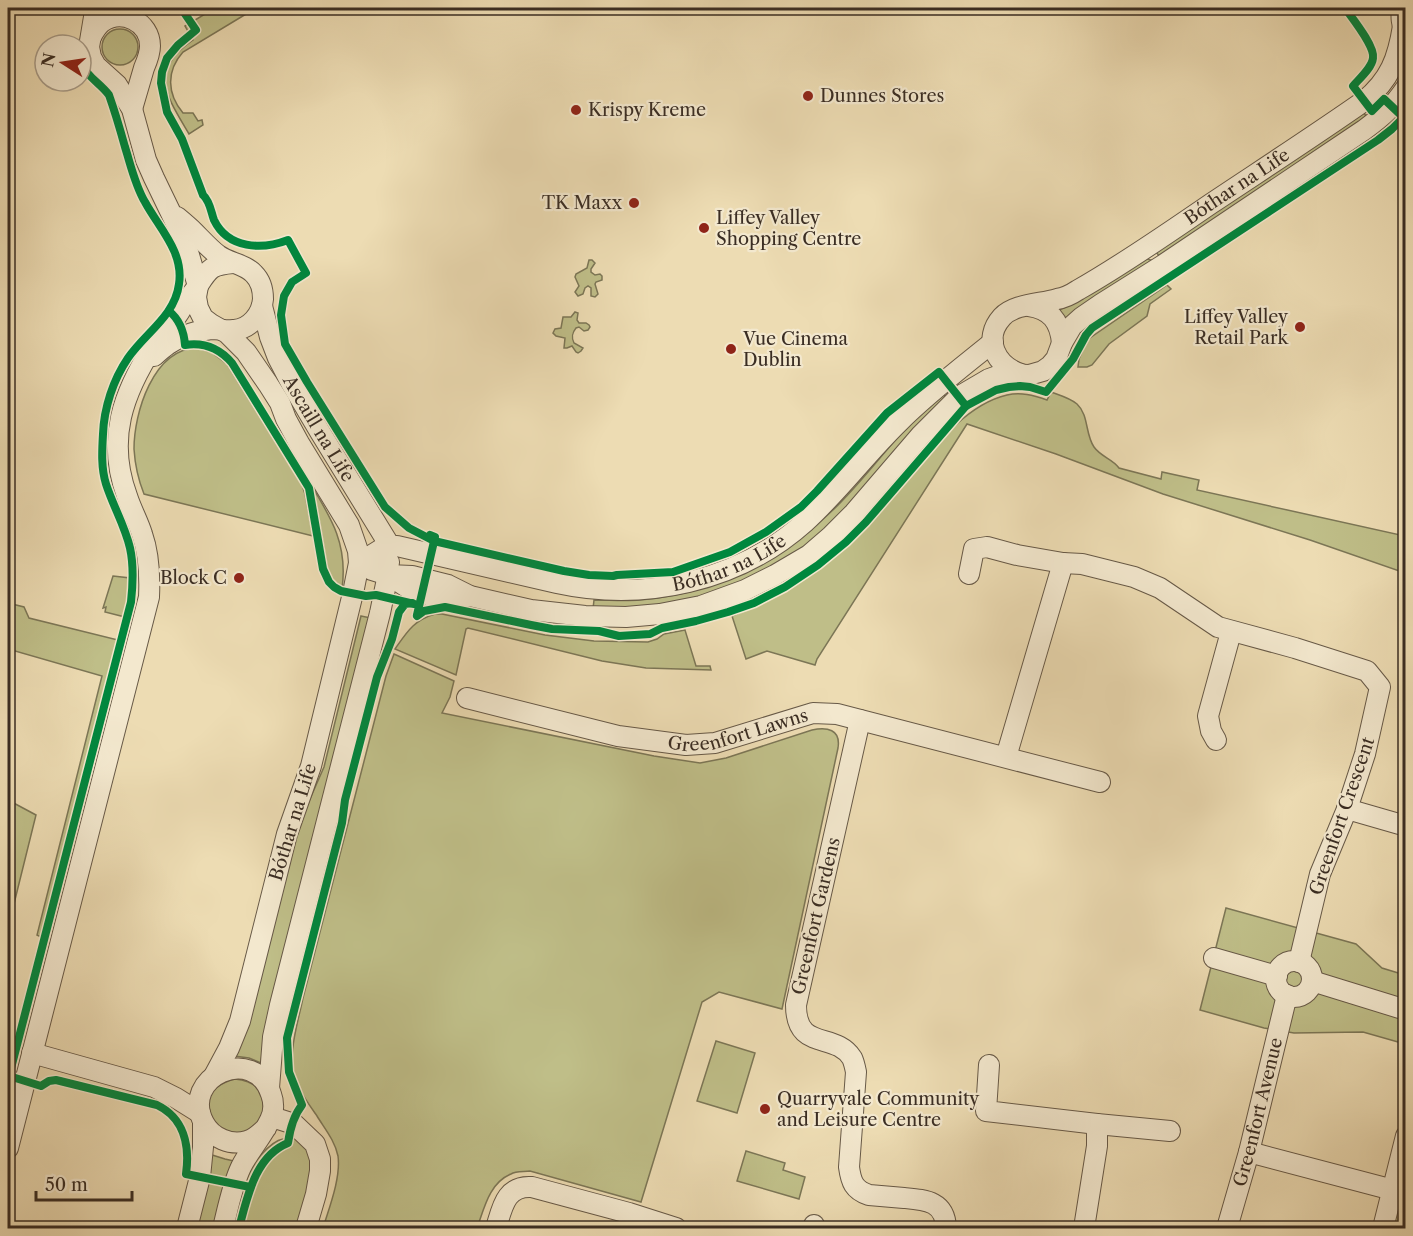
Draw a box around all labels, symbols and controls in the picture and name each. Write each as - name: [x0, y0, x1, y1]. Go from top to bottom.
- north arrow: [33, 33, 93, 93]
- text: N: [37, 51, 60, 69]
- place label: Dunnes Stores: [820, 85, 944, 107]
- marker: Dunnes Stores: [801, 89, 815, 103]
- place label: Krispy Kreme: [588, 99, 706, 121]
- marker: Krispy Kreme: [569, 103, 583, 117]
- street label: Bóthar na Life: [1180, 144, 1294, 230]
- place label: TK Maxx: [542, 192, 622, 214]
- marker: TK Maxx: [627, 196, 641, 210]
- place label: Liffey Valley Shopping Centre: [716, 207, 861, 250]
- marker: Liffey Valley Shopping Centre: [697, 221, 711, 235]
- place label: Liffey Valley Retail Park: [1184, 306, 1290, 349]
- marker: Liffey Valley Retail Park: [1293, 320, 1307, 334]
- place label: Vue Cinema Dublin: [742, 328, 848, 371]
- marker: Vue Cinema Dublin: [724, 342, 738, 356]
- street label: Ascaill na Life: [278, 371, 359, 486]
- street label: Bóthar na Life: [671, 530, 790, 596]
- place label: Block C: [160, 567, 227, 589]
- marker: Block C: [232, 571, 246, 585]
- street label: Greenfort Lawns: [666, 704, 811, 756]
- street label: Greenfort Crescent: [1305, 734, 1380, 898]
- street label: Bóthar na Life: [265, 761, 321, 883]
- street label: Greenfort Gardens: [787, 835, 845, 997]
- street label: Greenfort Avenue: [1229, 1035, 1287, 1189]
- place label: Quarryvale Community and Leisure Centre: [777, 1088, 980, 1131]
- marker: Quarryvale Community and Leisure Centre: [758, 1102, 772, 1116]
- scale bar: [36, 1164, 132, 1202]
- text: 50 m: [45, 1174, 88, 1196]

